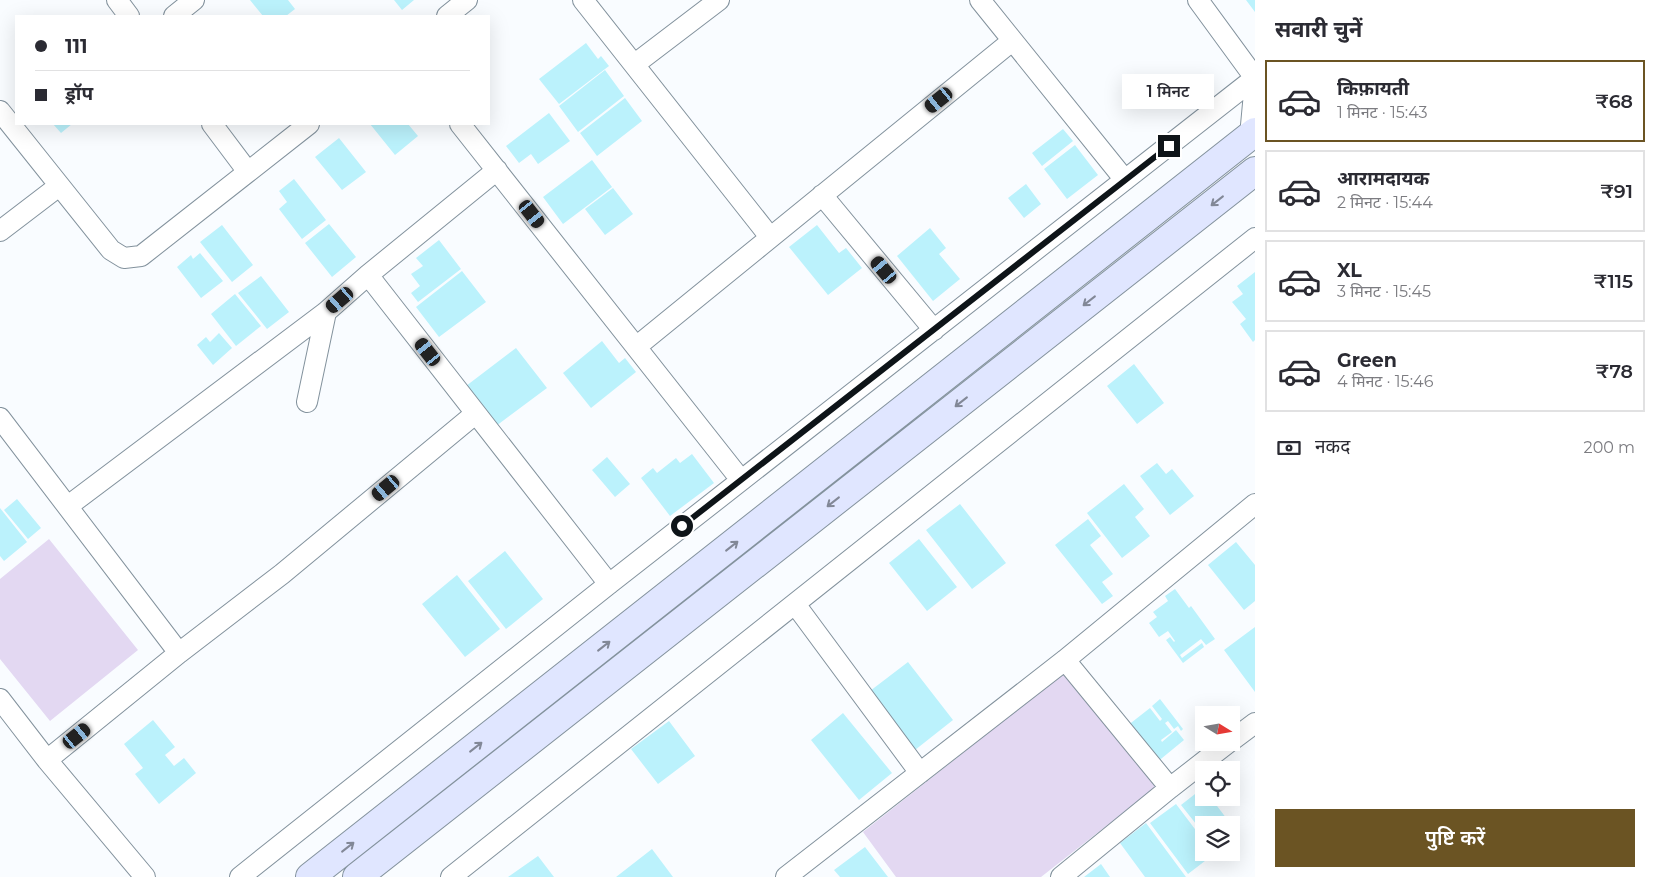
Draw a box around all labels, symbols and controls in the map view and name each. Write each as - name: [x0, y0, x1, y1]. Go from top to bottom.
- text: सवारी चुनें: [1275, 16, 1362, 43]
- text: 111: [65, 35, 87, 58]
- callout: 1 मिनट: [1123, 74, 1215, 108]
- text: किफ़ायती: [1337, 77, 1409, 100]
- icon: car: [1277, 79, 1322, 124]
- text: ड्रॉप: [65, 82, 93, 105]
- text: 1 मिनट: [1147, 82, 1190, 101]
- car: [922, 85, 955, 115]
- text: ₹68: [1595, 90, 1633, 113]
- text: 1 मिनट · 15:43: [1337, 103, 1428, 122]
- route end: [1158, 135, 1180, 157]
- text: आरामदायक: [1337, 167, 1429, 190]
- icon: car: [1277, 169, 1322, 214]
- text: ₹91: [1600, 180, 1633, 203]
- text: 2 मिनट · 15:44: [1337, 193, 1433, 212]
- one-way arrow: [1210, 196, 1224, 206]
- car: [516, 198, 547, 230]
- car: [868, 254, 899, 286]
- icon: car: [1277, 259, 1322, 304]
- text: XL: [1337, 259, 1362, 282]
- text: ₹115: [1594, 270, 1633, 293]
- text: 3 मिनट · 15:45: [1337, 282, 1431, 301]
- car: [323, 284, 356, 316]
- one-way arrow: [1083, 296, 1096, 307]
- car: [412, 336, 443, 368]
- icon: car: [1277, 349, 1322, 394]
- text: Green: [1337, 349, 1397, 372]
- text: ₹78: [1596, 360, 1633, 383]
- text: 4 मिनट · 15:46: [1337, 372, 1433, 391]
- one-way arrow: [955, 396, 968, 407]
- icon: cash: [1275, 434, 1303, 462]
- text: नकद: [1315, 435, 1350, 458]
- text: 200 m: [1584, 438, 1635, 457]
- car: [369, 473, 402, 503]
- one-way arrow: [827, 496, 840, 507]
- route start: [671, 515, 693, 537]
- one-way arrow: [725, 541, 739, 551]
- one-way arrow: [597, 641, 610, 652]
- north arrow: [1195, 706, 1240, 751]
- map controls: [1195, 706, 1240, 861]
- car: [60, 721, 93, 751]
- one-way arrow: [469, 741, 482, 752]
- button: locate: [1195, 761, 1240, 806]
- button: पुष्टि करें: [1275, 809, 1635, 867]
- button: layers: [1195, 816, 1240, 861]
- one-way arrow: [341, 842, 355, 852]

